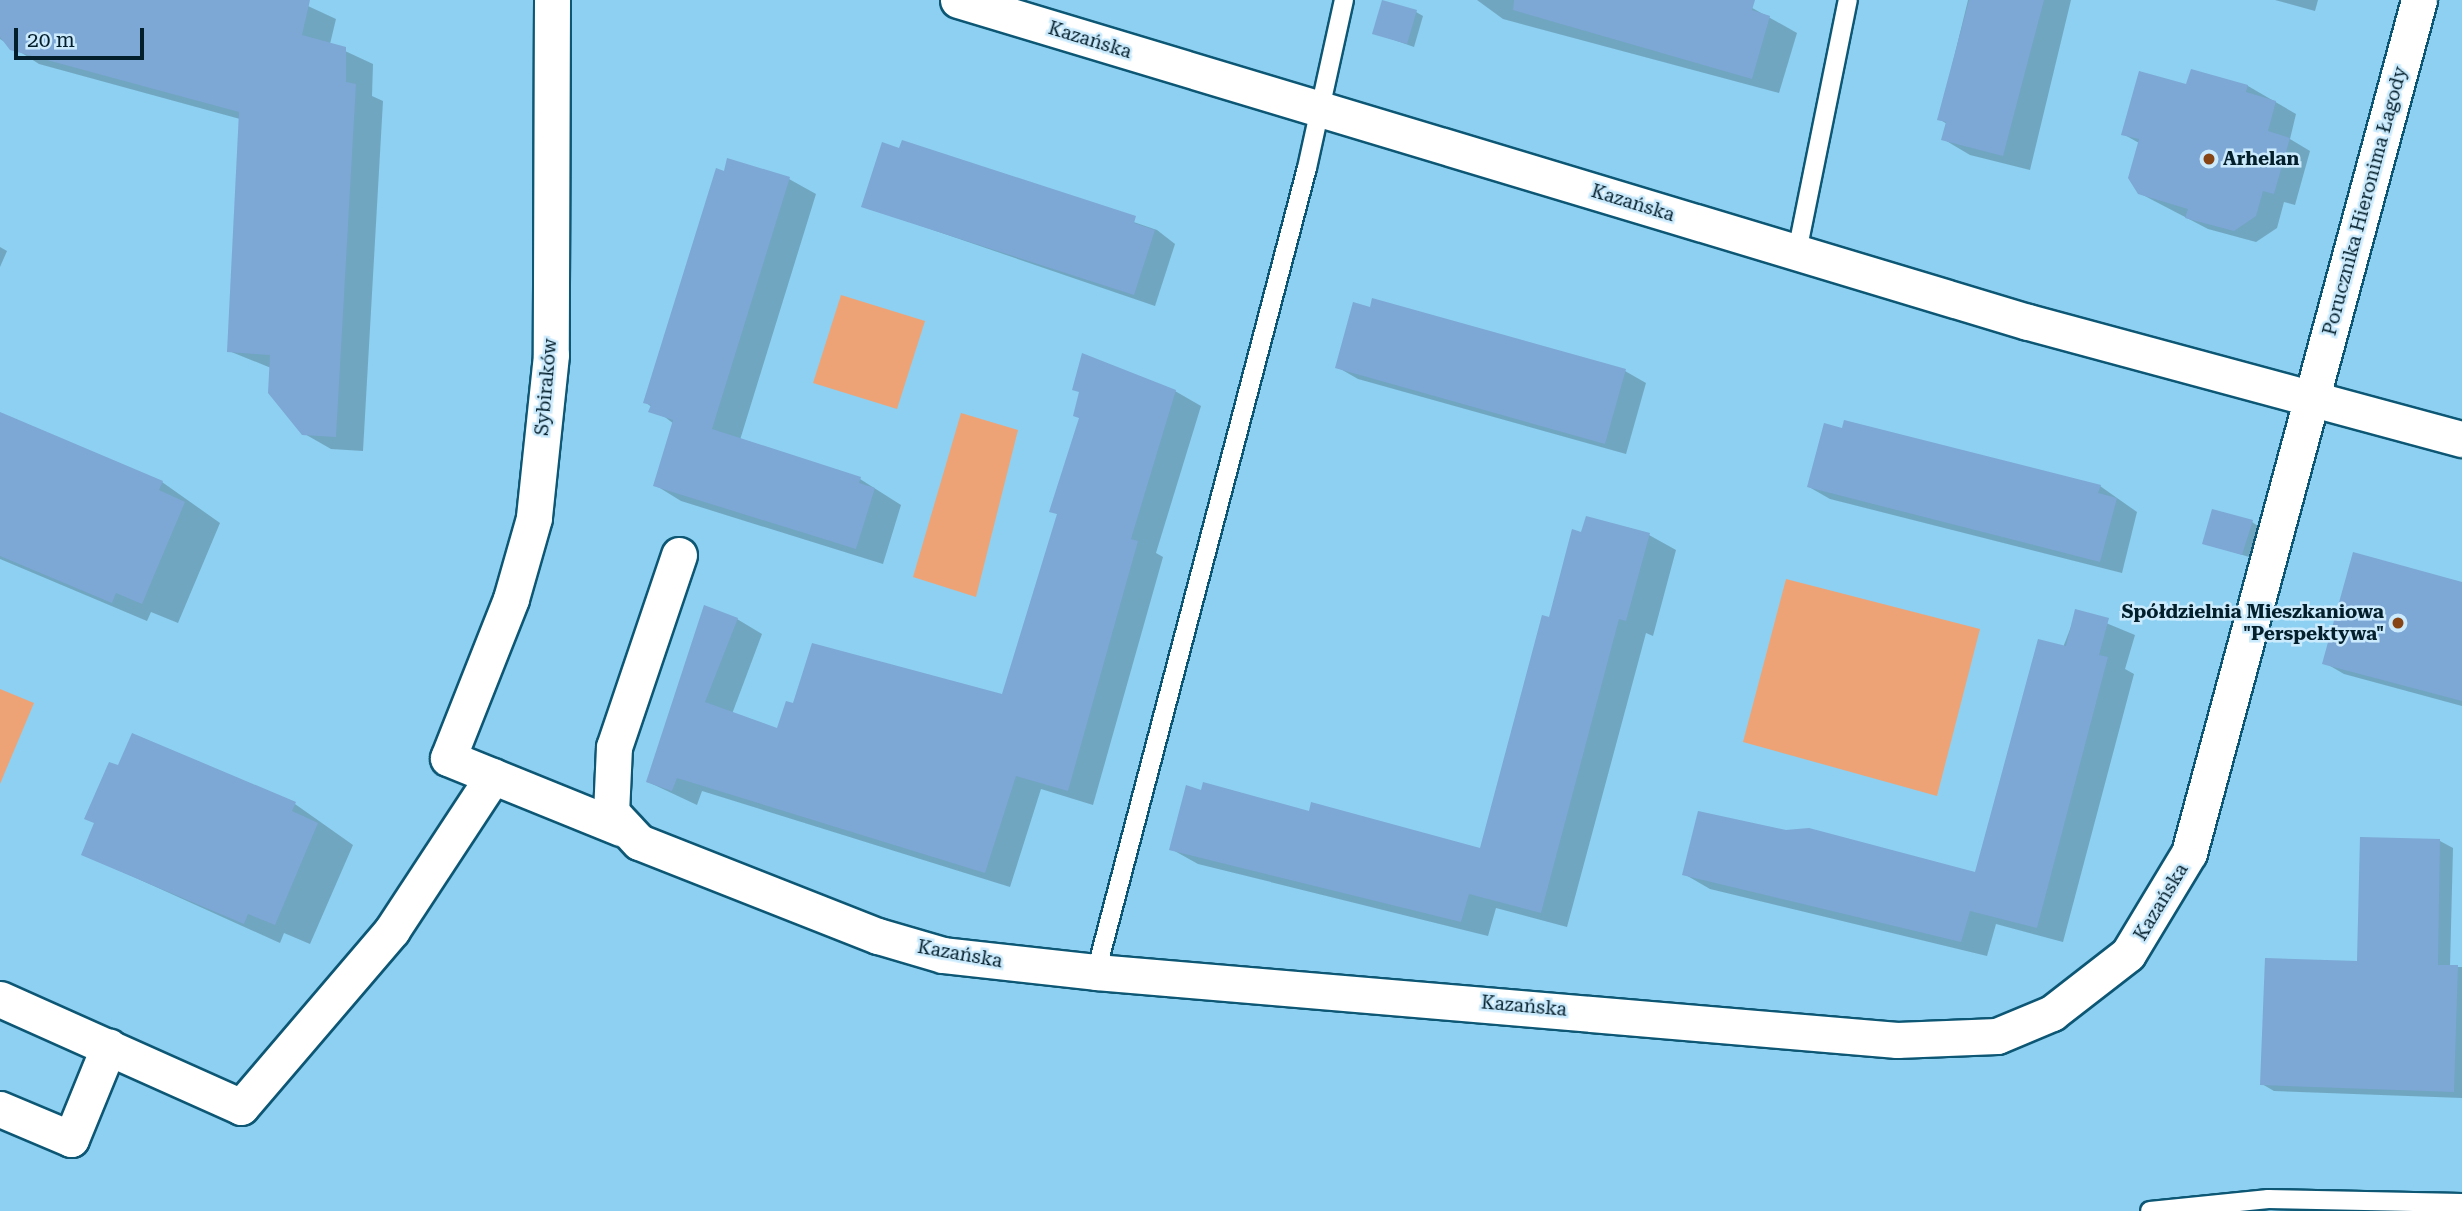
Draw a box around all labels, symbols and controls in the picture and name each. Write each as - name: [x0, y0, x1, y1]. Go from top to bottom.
- scale bar: [18, 14, 147, 58]
- street label: Kazańska: [1046, 17, 1134, 63]
- text: 20 m: [27, 28, 75, 52]
- street label: Porucznika Hieronima Łagody: [2318, 64, 2412, 338]
- place label: Arhelan: [2223, 148, 2299, 170]
- marker: Arhelan: [2201, 151, 2217, 167]
- street label: Kazańska: [1589, 180, 1677, 226]
- street label: Sybiraków: [530, 337, 562, 437]
- place label: Spółdzielnia Mieszkaniowa "Perspektywa": [2122, 601, 2384, 645]
- marker: Spółdzielnia Mieszkaniowa "Perspektywa": [2390, 615, 2406, 631]
- street label: Kazańska: [2129, 859, 2193, 945]
- street label: Kazańska: [916, 935, 1004, 973]
- street label: Kazańska: [1480, 991, 1568, 1021]

